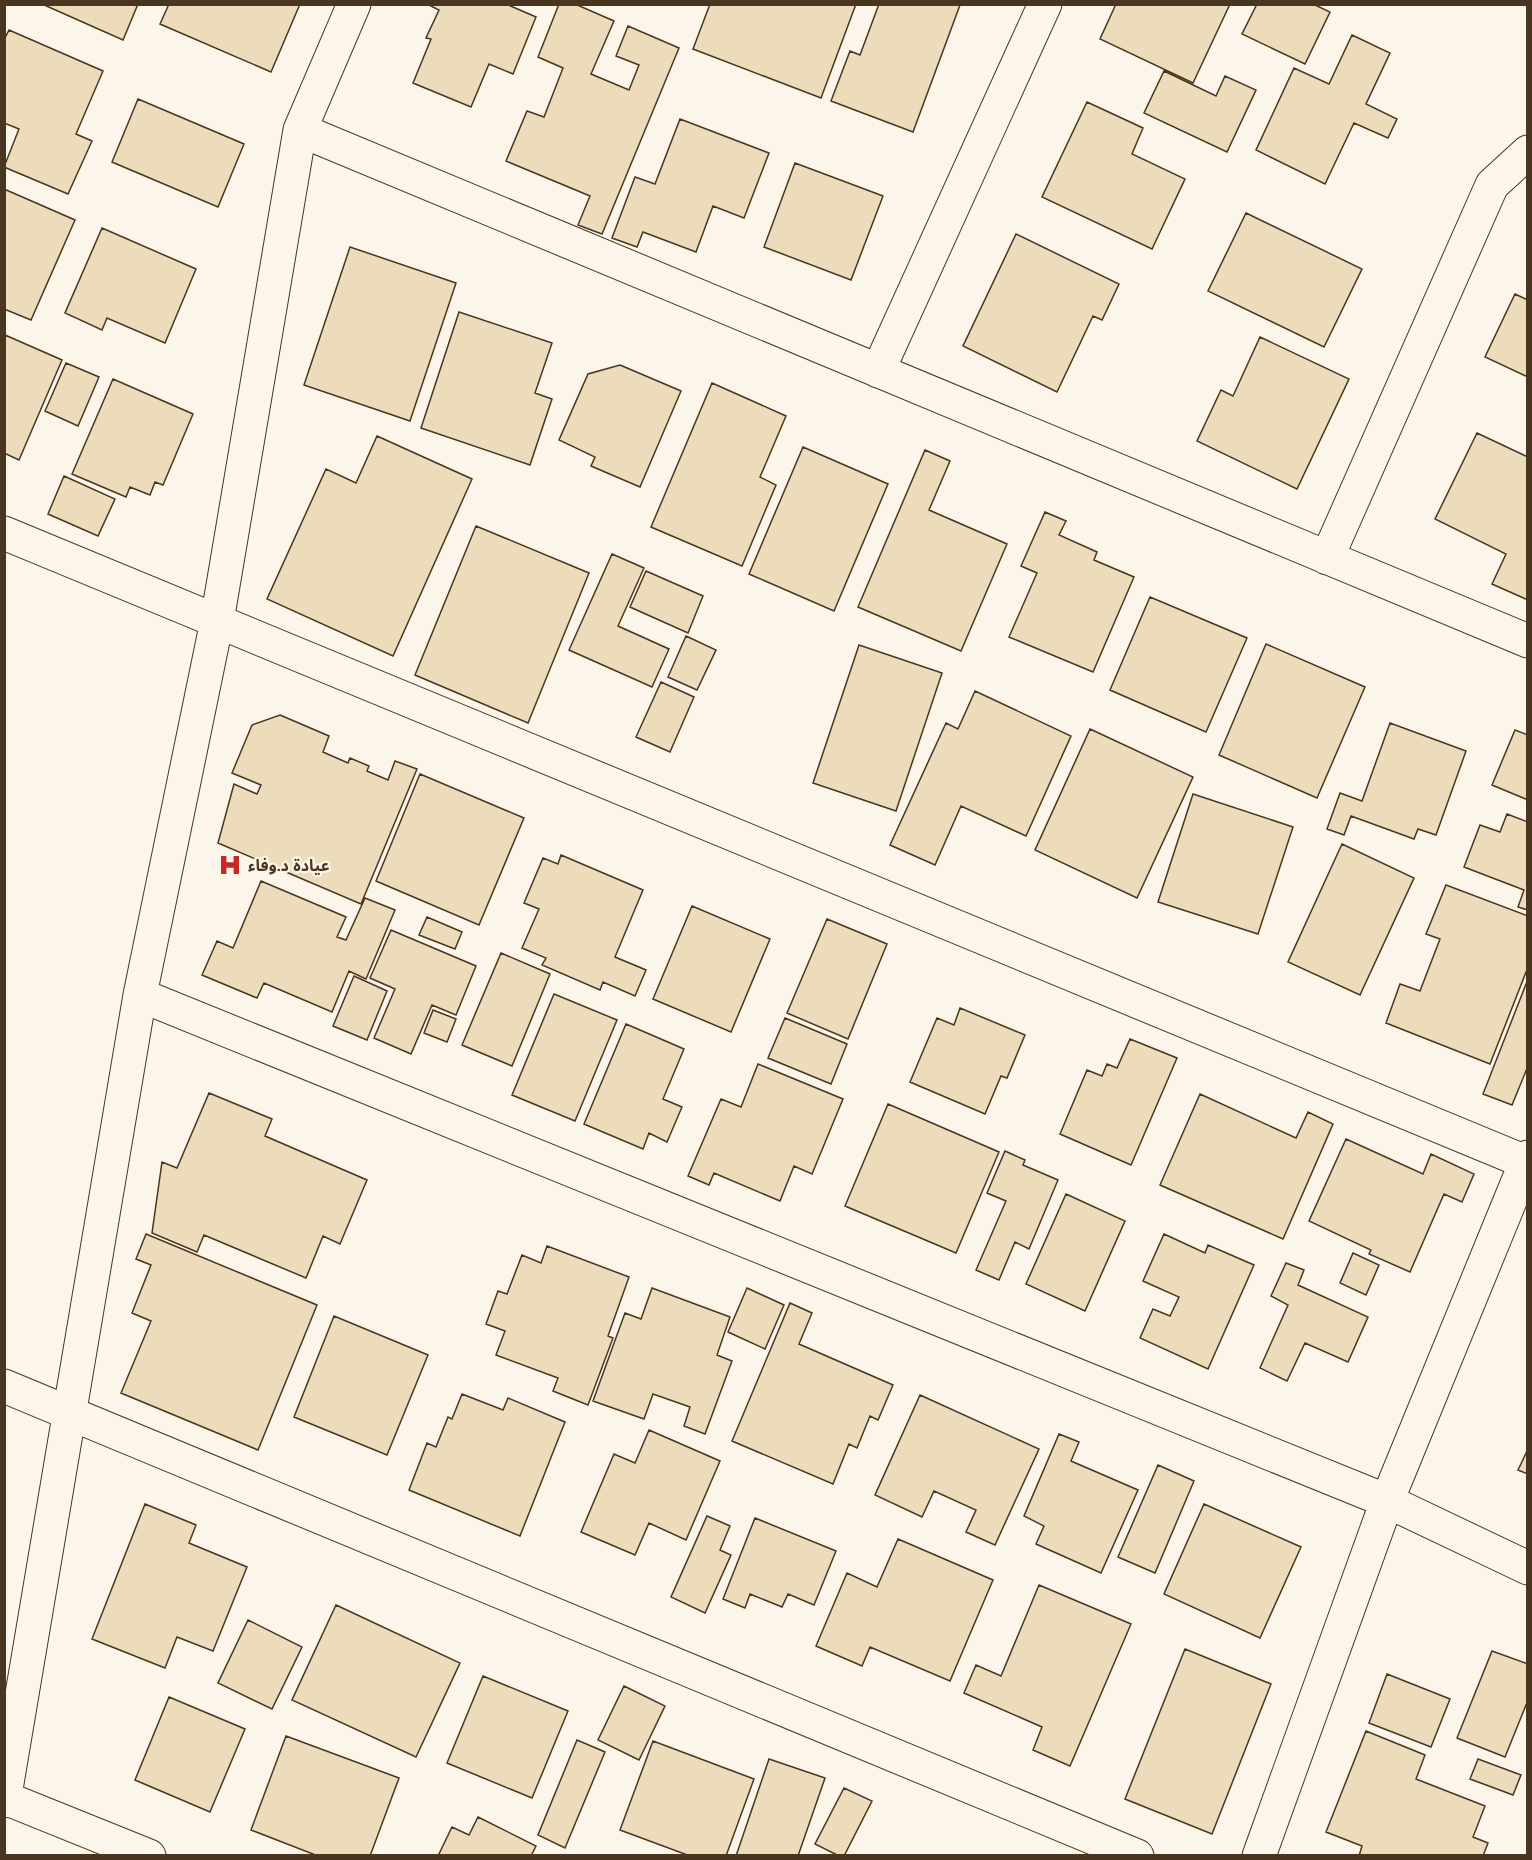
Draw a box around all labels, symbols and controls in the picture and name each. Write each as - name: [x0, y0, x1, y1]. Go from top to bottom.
- hospital icon: عيادة د.وفاء: [217, 852, 243, 878]
- place label: عيادة د.وفاء: [248, 855, 330, 875]

